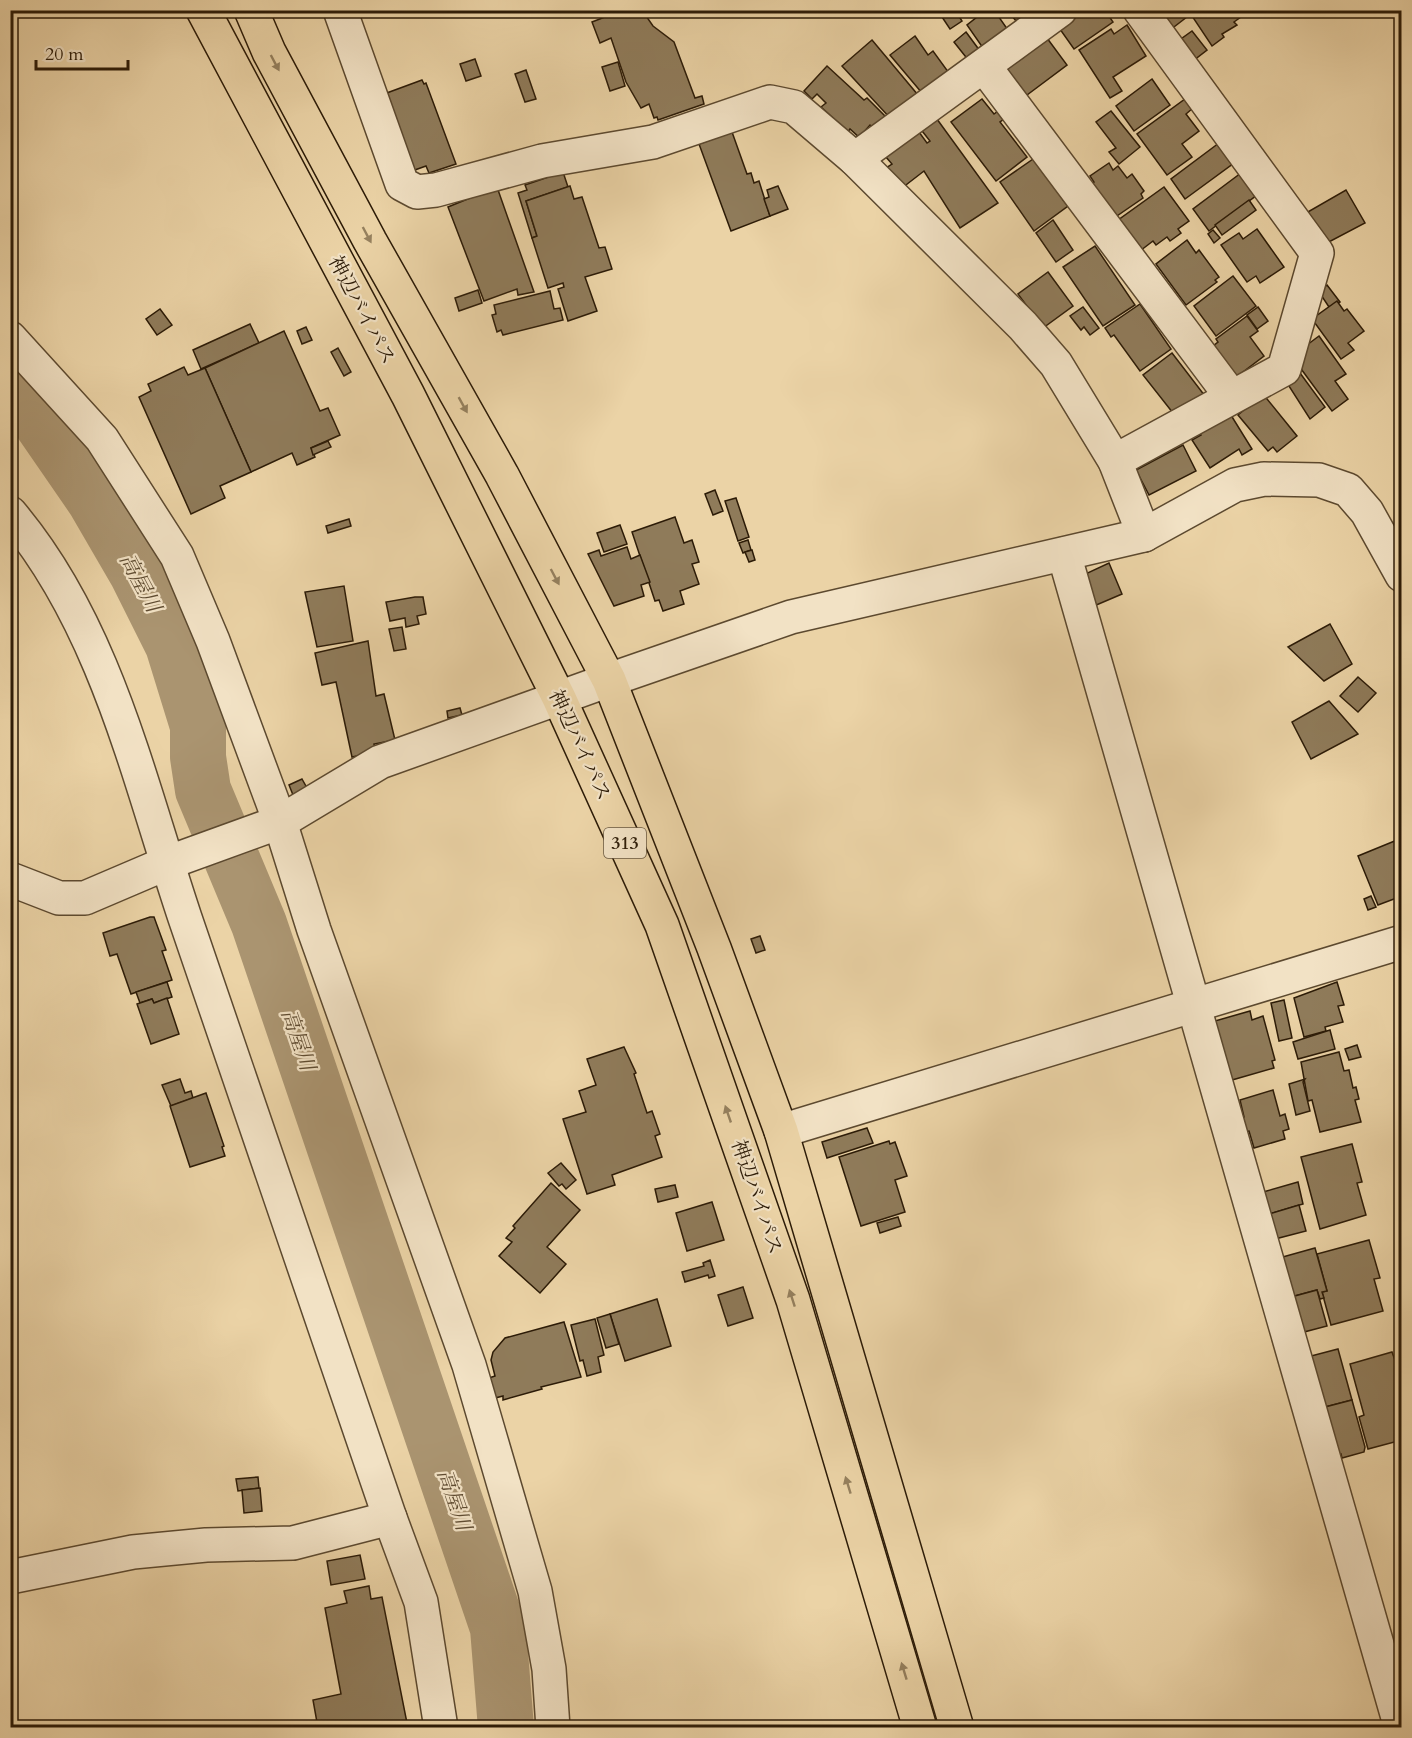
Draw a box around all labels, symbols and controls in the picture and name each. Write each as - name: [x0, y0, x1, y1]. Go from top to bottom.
- scale bar: [36, 33, 128, 71]
- text: 20 m: [45, 42, 84, 67]
- one-way arrow: [270, 55, 280, 72]
- one-way arrow: [362, 227, 372, 244]
- street label: 神辺バイパス: [322, 251, 402, 369]
- one-way arrow: [458, 397, 468, 414]
- water label: 高屋川: [112, 548, 169, 619]
- one-way arrow: [550, 569, 560, 586]
- street label: 神辺バイパス: [542, 685, 618, 805]
- road number: 313: [604, 828, 646, 858]
- water label: 高屋川: [274, 1005, 323, 1076]
- one-way arrow: [722, 1104, 732, 1122]
- street label: 神辺バイパス: [725, 1136, 789, 1258]
- one-way arrow: [787, 1289, 796, 1307]
- water label: 高屋川: [430, 1465, 479, 1536]
- one-way arrow: [843, 1475, 852, 1493]
- one-way arrow: [899, 1662, 908, 1680]

